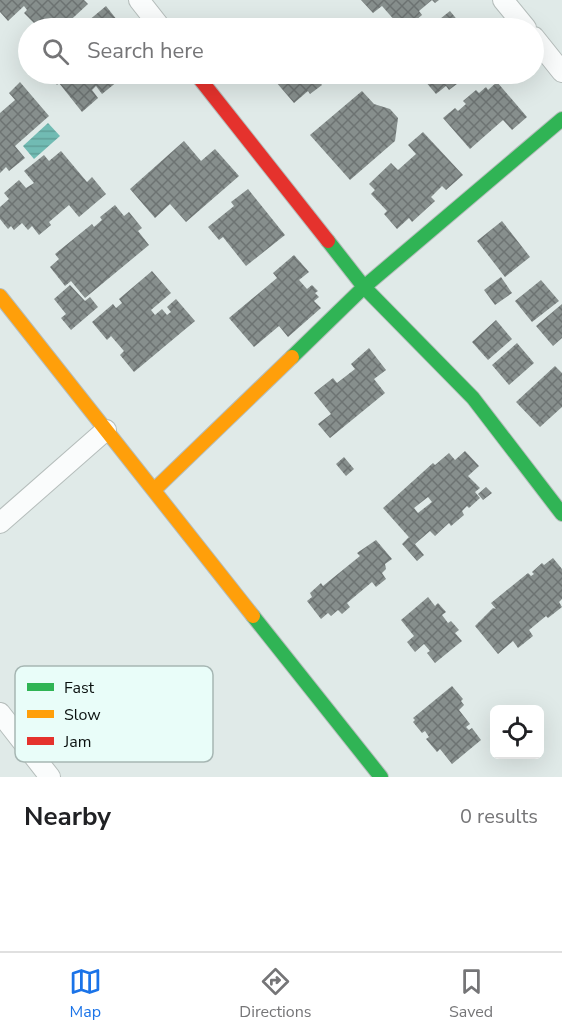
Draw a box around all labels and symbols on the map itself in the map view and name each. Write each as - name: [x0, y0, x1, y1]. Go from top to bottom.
- legend: [15, 666, 213, 762]
- text: Fast: [64, 677, 95, 699]
- text: Slow: [64, 704, 101, 726]
- text: Jam: [63, 731, 91, 753]

